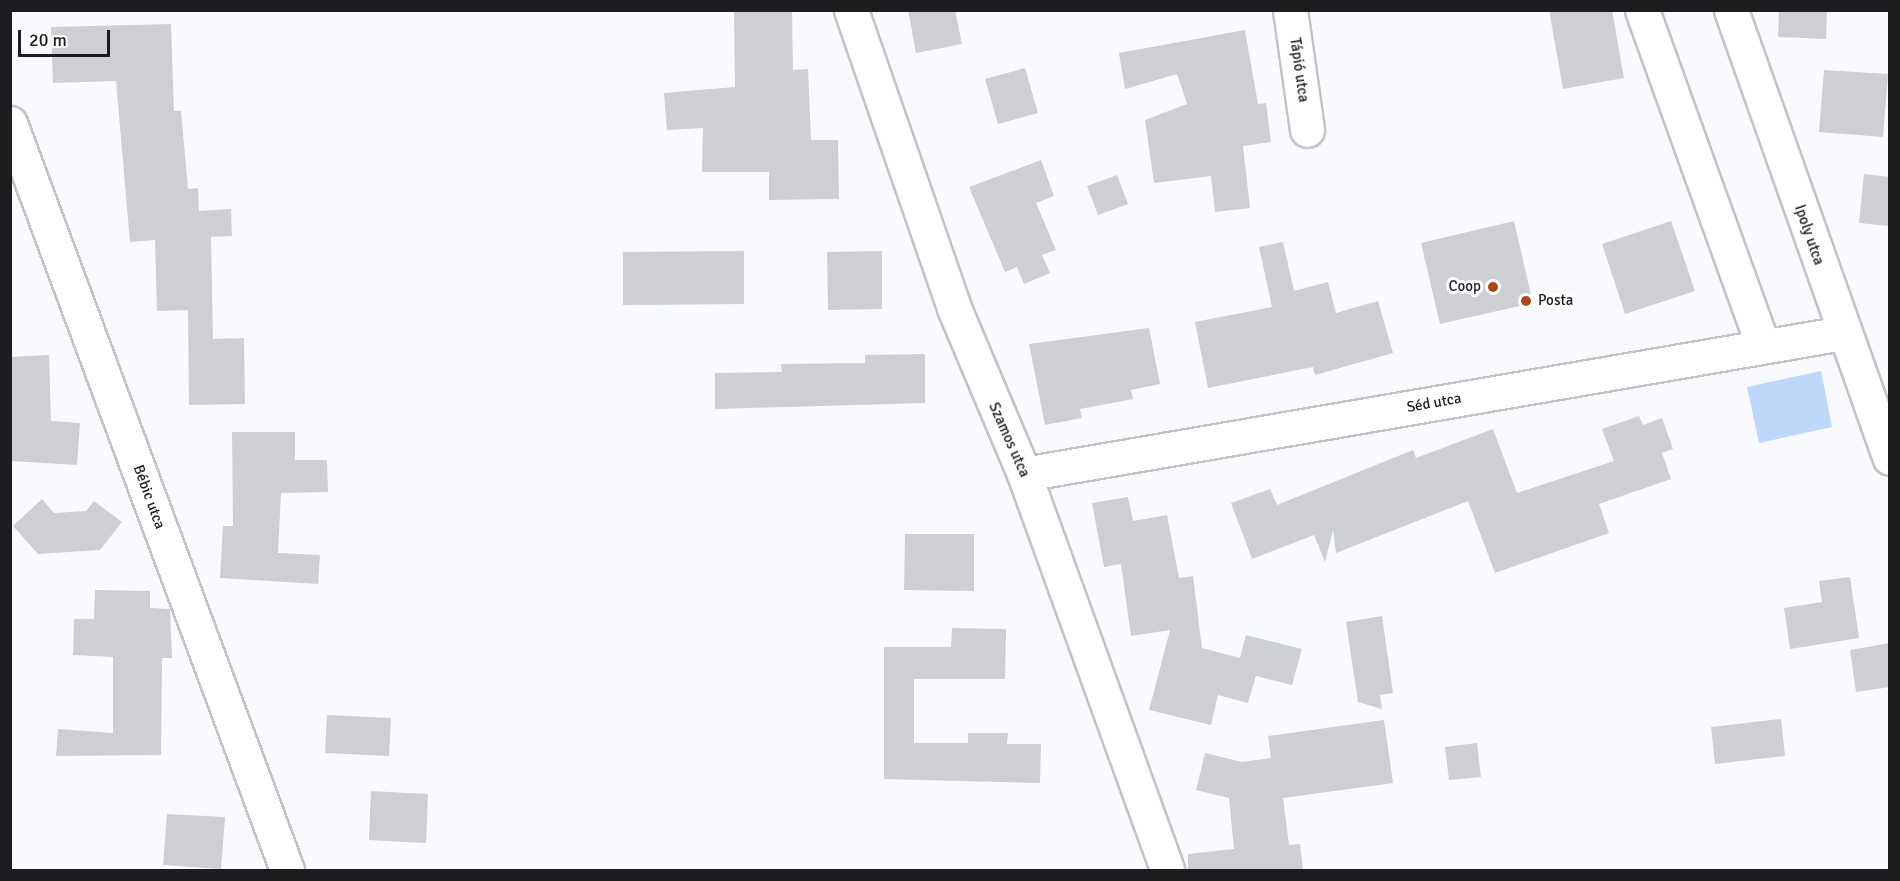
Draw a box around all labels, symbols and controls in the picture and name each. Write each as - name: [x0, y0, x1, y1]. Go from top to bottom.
- scale bar: [21, 18, 112, 56]
- text: 20 m: [29, 29, 67, 51]
- street label: Tápió utca: [1286, 37, 1312, 103]
- street label: Ipoly utca: [1790, 202, 1828, 268]
- place label: Coop: [1449, 278, 1481, 296]
- marker: Coop: [1486, 280, 1500, 294]
- place label: Posta: [1538, 292, 1573, 310]
- marker: Posta: [1519, 294, 1533, 308]
- street label: Séd utca: [1405, 389, 1463, 417]
- street label: Szamos utca: [984, 400, 1034, 480]
- street label: Bébic utca: [129, 462, 169, 532]

